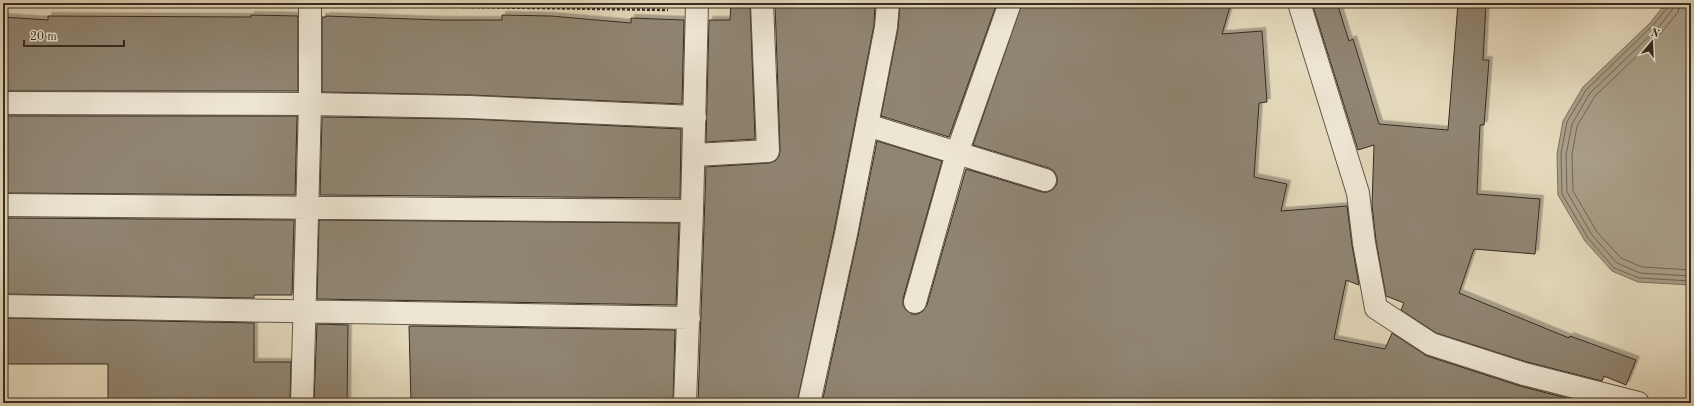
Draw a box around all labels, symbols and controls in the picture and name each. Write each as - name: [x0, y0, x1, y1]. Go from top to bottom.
- scale bar: [24, 22, 124, 48]
- north arrow: [1632, 22, 1672, 62]
- text: N: [1649, 27, 1661, 41]
- text: 20 m: [30, 31, 57, 43]

